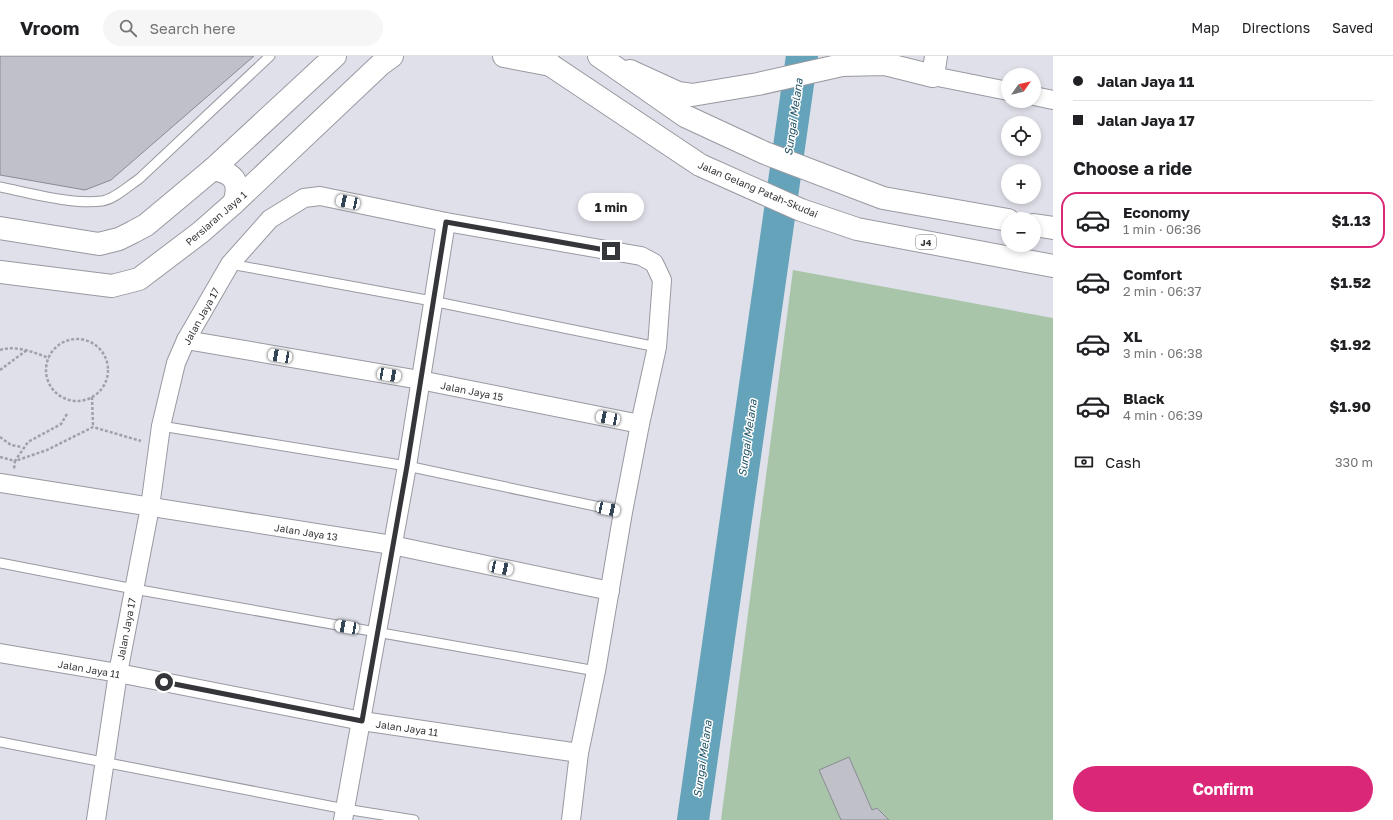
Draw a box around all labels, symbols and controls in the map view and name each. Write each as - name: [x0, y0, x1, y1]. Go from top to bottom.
- search box: [103, 10, 383, 46]
- text: Vroom: [20, 16, 79, 39]
- icon: search: [117, 17, 139, 39]
- text: Search here: [149, 19, 235, 37]
- text: Map: [1191, 19, 1220, 36]
- text: Directions: [1242, 19, 1310, 36]
- text: Saved: [1332, 19, 1373, 36]
- north arrow: [1001, 68, 1041, 108]
- map controls: [1001, 68, 1041, 252]
- text: Jalan Jaya 11: [1097, 72, 1194, 90]
- water label: Sungai Melana: [781, 77, 806, 157]
- text: Jalan Jaya 17: [1097, 111, 1195, 129]
- button: locate: [1001, 116, 1041, 156]
- text: Choose a ride: [1073, 157, 1192, 179]
- street label: Jalan Gelang Patah-Skudai: [696, 158, 820, 220]
- button: +: [1001, 164, 1041, 204]
- street label: Persiaran Jaya 1: [183, 188, 249, 248]
- callout: 1 min: [578, 193, 644, 221]
- car: [335, 194, 361, 210]
- text: 1 min: [595, 199, 627, 215]
- icon: car: [1075, 202, 1111, 238]
- text: Economy: [1123, 203, 1190, 221]
- text: $1.13: [1332, 211, 1371, 229]
- button: −: [1001, 212, 1041, 252]
- text: 1 min · 06:36: [1123, 221, 1201, 237]
- road number: J4: [916, 235, 936, 249]
- route end: [602, 242, 620, 260]
- icon: car: [1075, 264, 1111, 300]
- text: Comfort: [1123, 265, 1182, 283]
- text: $1.52: [1330, 273, 1371, 291]
- text: 2 min · 06:37: [1123, 283, 1202, 299]
- street label: Jalan Jaya 17: [180, 285, 222, 347]
- icon: car: [1075, 326, 1111, 362]
- text: XL: [1123, 327, 1142, 345]
- text: $1.92: [1330, 335, 1371, 353]
- text: 3 min · 06:38: [1123, 345, 1203, 361]
- car: [267, 348, 293, 364]
- car: [376, 367, 402, 383]
- street label: Jalan Jaya 15: [440, 379, 505, 403]
- icon: car: [1075, 388, 1111, 424]
- text: Black: [1123, 389, 1165, 407]
- text: $1.90: [1329, 397, 1371, 415]
- water label: Sungai Melana: [735, 398, 760, 478]
- text: 4 min · 06:39: [1123, 407, 1203, 423]
- car: [595, 410, 621, 426]
- icon: cash: [1073, 451, 1095, 473]
- text: Cash: [1105, 453, 1141, 471]
- text: 330 m: [1335, 454, 1373, 470]
- car: [595, 501, 621, 517]
- street label: Jalan Jaya 13: [274, 521, 339, 543]
- car: [488, 560, 514, 576]
- street label: Jalan Jaya 17: [114, 597, 138, 661]
- car: [334, 619, 360, 635]
- street label: Jalan Jaya 11: [57, 658, 121, 680]
- route start: [155, 673, 173, 691]
- street label: Jalan Jaya 11: [375, 718, 439, 738]
- water label: Sungai Melana: [690, 719, 715, 799]
- button: Confirm: [1073, 766, 1373, 812]

